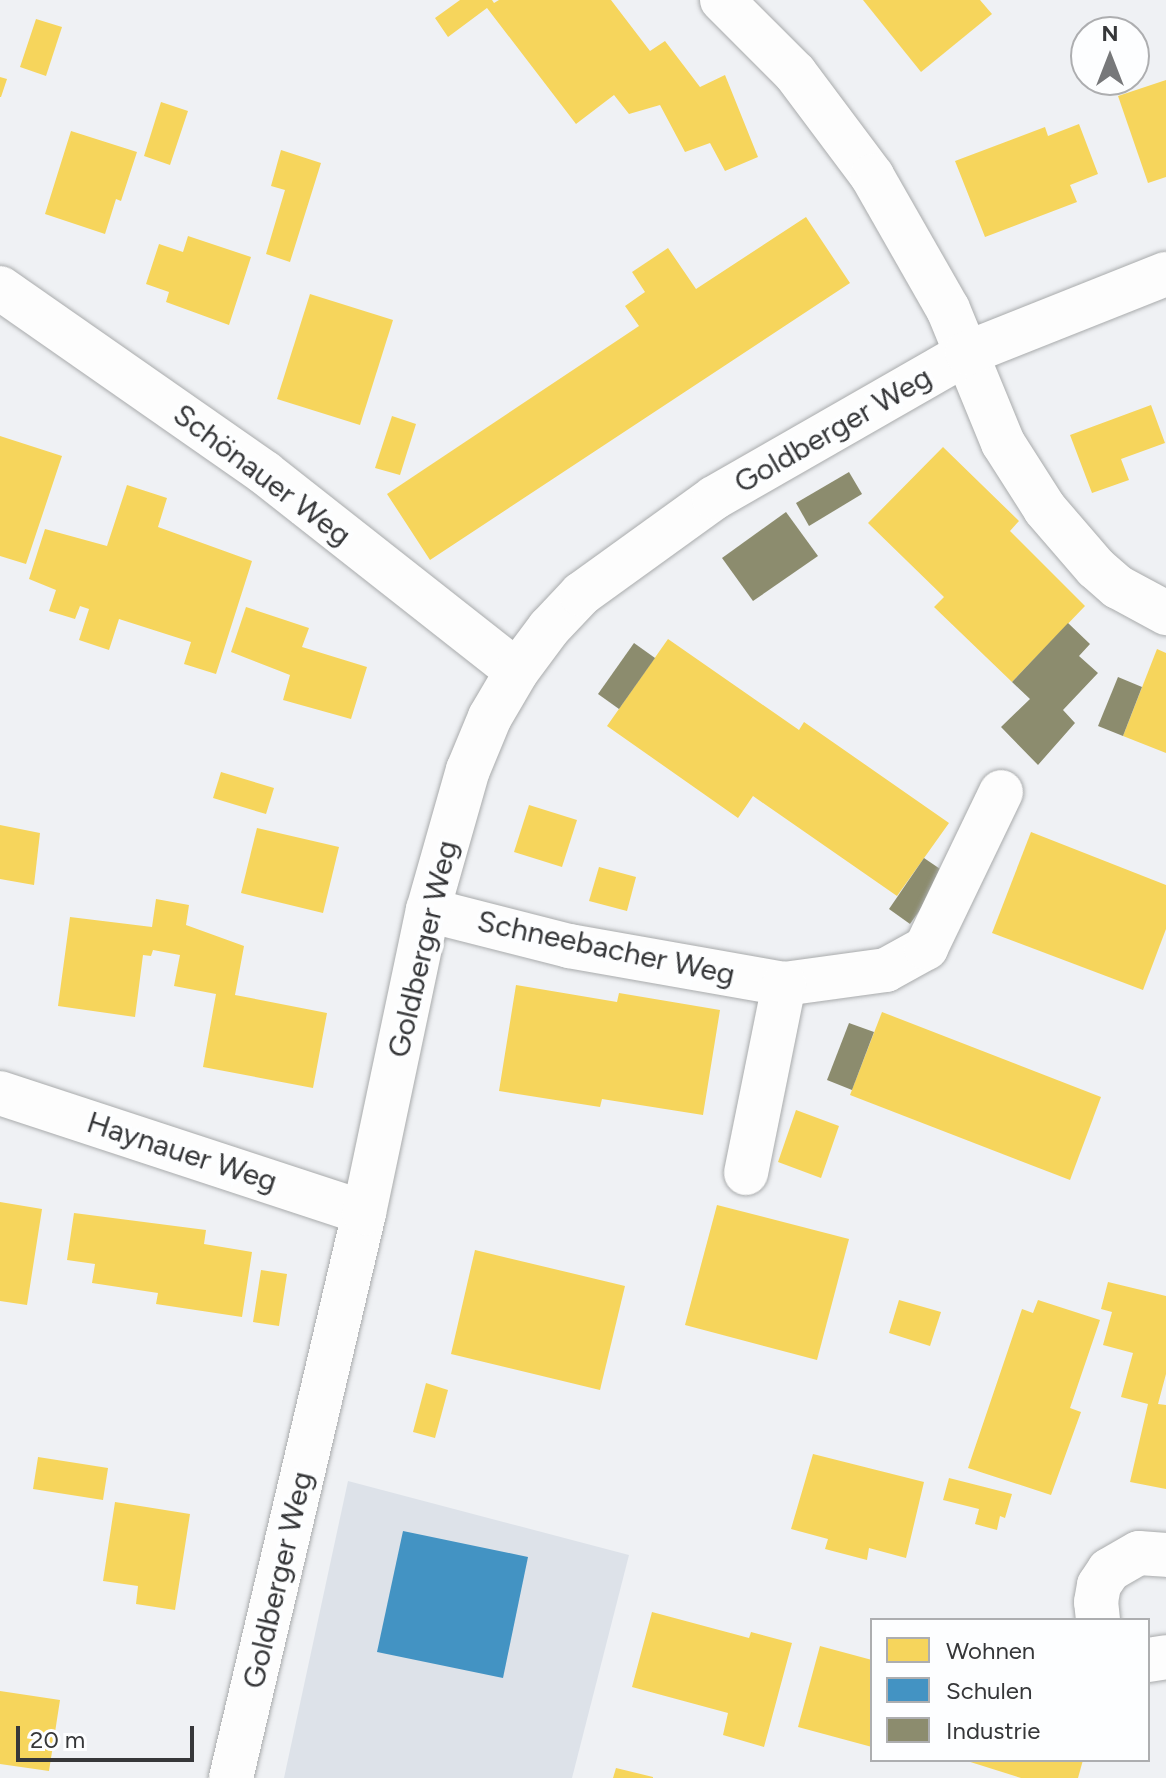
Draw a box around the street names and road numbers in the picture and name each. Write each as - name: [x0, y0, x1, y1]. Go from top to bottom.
- street label: Goldberger Weg: [728, 359, 938, 501]
- street label: Schönauer Weg: [166, 397, 358, 553]
- street label: Goldberger Weg: [381, 837, 465, 1061]
- street label: Schneebacher Weg: [474, 903, 738, 993]
- street label: Haynauer Weg: [82, 1104, 282, 1200]
- street label: Goldberger Weg: [236, 1468, 320, 1692]

